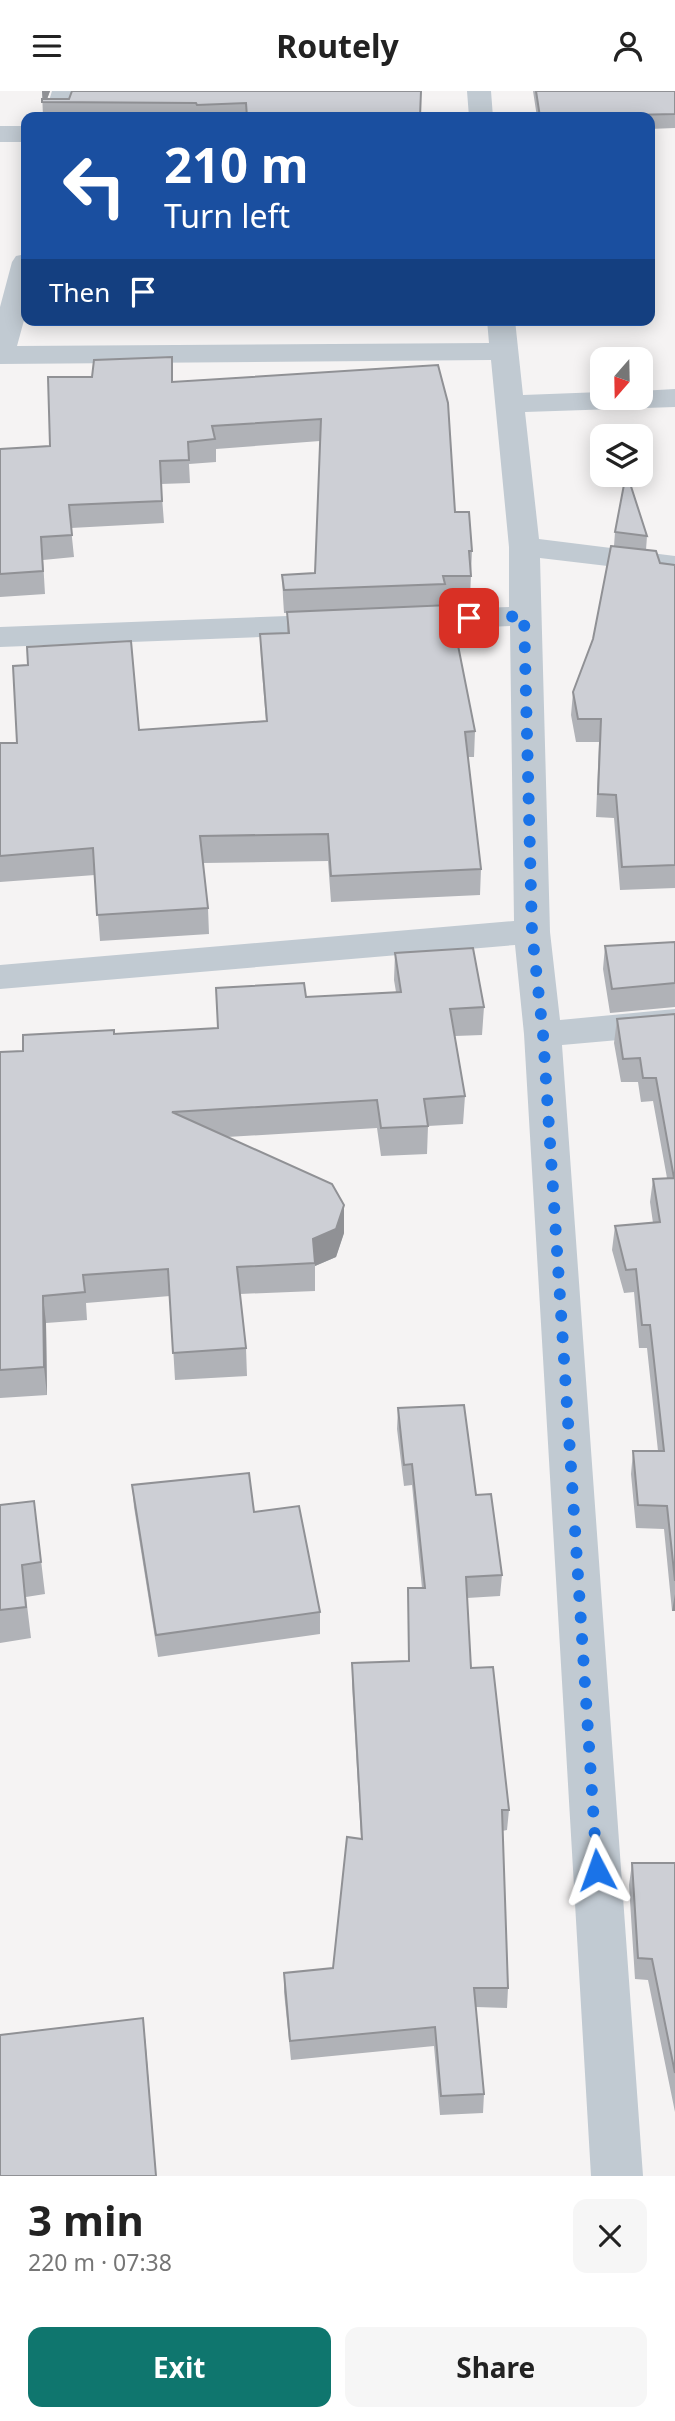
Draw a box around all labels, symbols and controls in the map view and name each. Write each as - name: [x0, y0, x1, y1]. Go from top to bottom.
- text: Routely: [276, 24, 399, 67]
- icon: menu: [28, 27, 66, 65]
- icon: person: [609, 27, 647, 65]
- text: 210 m: [164, 131, 309, 197]
- icon: left: [49, 140, 140, 231]
- text: Turn left: [164, 194, 290, 237]
- icon: arrive: [124, 273, 162, 311]
- text: Then: [49, 274, 110, 310]
- north arrow: [590, 347, 653, 409]
- map controls: [590, 347, 653, 487]
- button: layers: [590, 424, 653, 487]
- pin: [439, 588, 499, 648]
- icon: arrive: [450, 599, 488, 637]
- position arrow: [560, 1833, 634, 1907]
- text: 3 min: [28, 2191, 144, 2248]
- button: close: [573, 2199, 647, 2273]
- text: 220 m · 07:38: [28, 2246, 172, 2278]
- button: Exit: [28, 2327, 331, 2407]
- button: Share: [345, 2327, 647, 2407]

